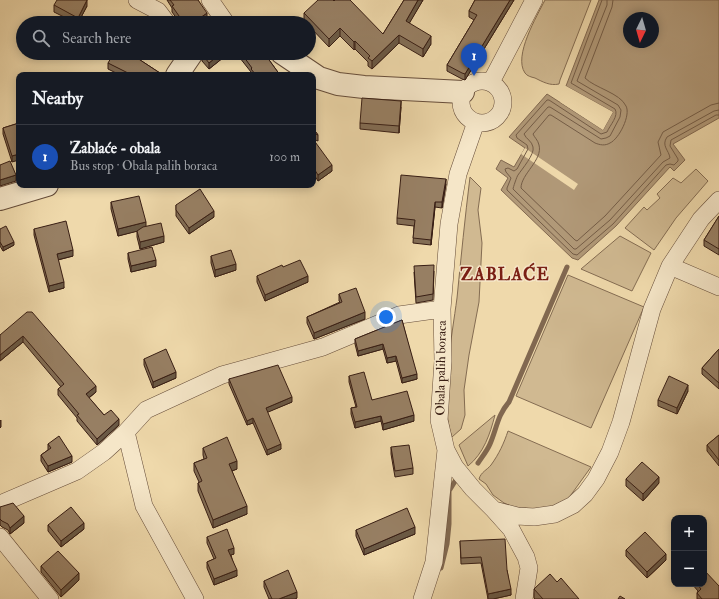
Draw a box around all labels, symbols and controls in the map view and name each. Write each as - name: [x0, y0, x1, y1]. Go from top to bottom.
- north arrow: [623, 12, 659, 48]
- search box: [16, 16, 316, 60]
- icon: search: [30, 27, 52, 49]
- text: Search here: [62, 29, 131, 48]
- pin: 1: [461, 43, 487, 76]
- text: Nearby: [32, 88, 83, 109]
- text: Zablaće - obala: [70, 139, 160, 158]
- text: 1: [43, 149, 47, 165]
- text: 100 m: [269, 149, 300, 165]
- text: Bus stop · Obala palih boraca: [70, 158, 217, 174]
- district label: ZABLAĆE: [460, 262, 550, 285]
- your location: [376, 307, 396, 327]
- street label: Obala palih boraca: [432, 320, 451, 416]
- map controls: [671, 515, 707, 587]
- button: +: [671, 515, 707, 551]
- button: −: [671, 551, 707, 587]

